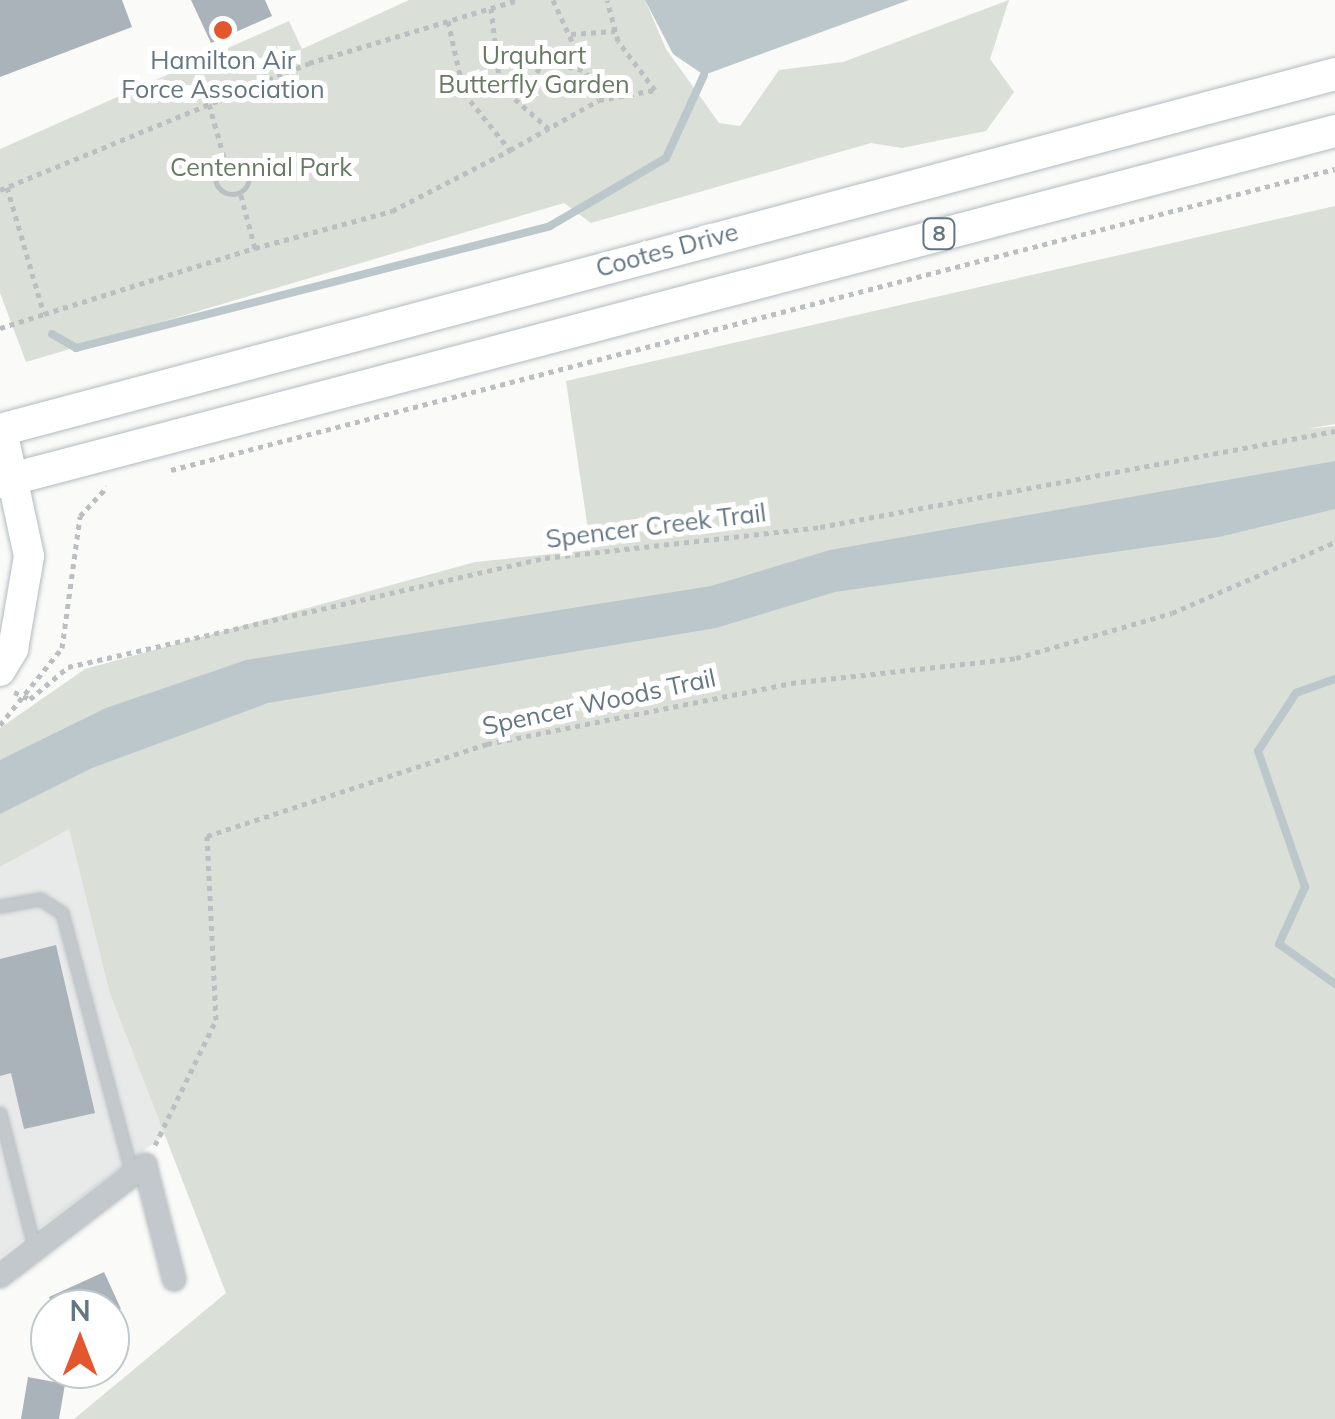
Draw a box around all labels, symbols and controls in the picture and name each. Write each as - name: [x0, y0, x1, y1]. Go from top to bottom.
- marker: Hamilton Air Force Association: [212, 19, 234, 41]
- park label: Urquhart Butterfly Garden: [438, 41, 630, 100]
- place label: Hamilton Air Force Association: [121, 46, 325, 105]
- park label: Centennial Park: [170, 152, 352, 182]
- street label: Cootes Drive: [593, 217, 741, 283]
- road number: 8: [922, 217, 956, 251]
- street label: Spencer Creek Trail: [544, 498, 768, 554]
- street label: Spencer Woods Trail: [479, 663, 719, 741]
- north arrow: [30, 1289, 130, 1389]
- text: N: [69, 1293, 91, 1328]

